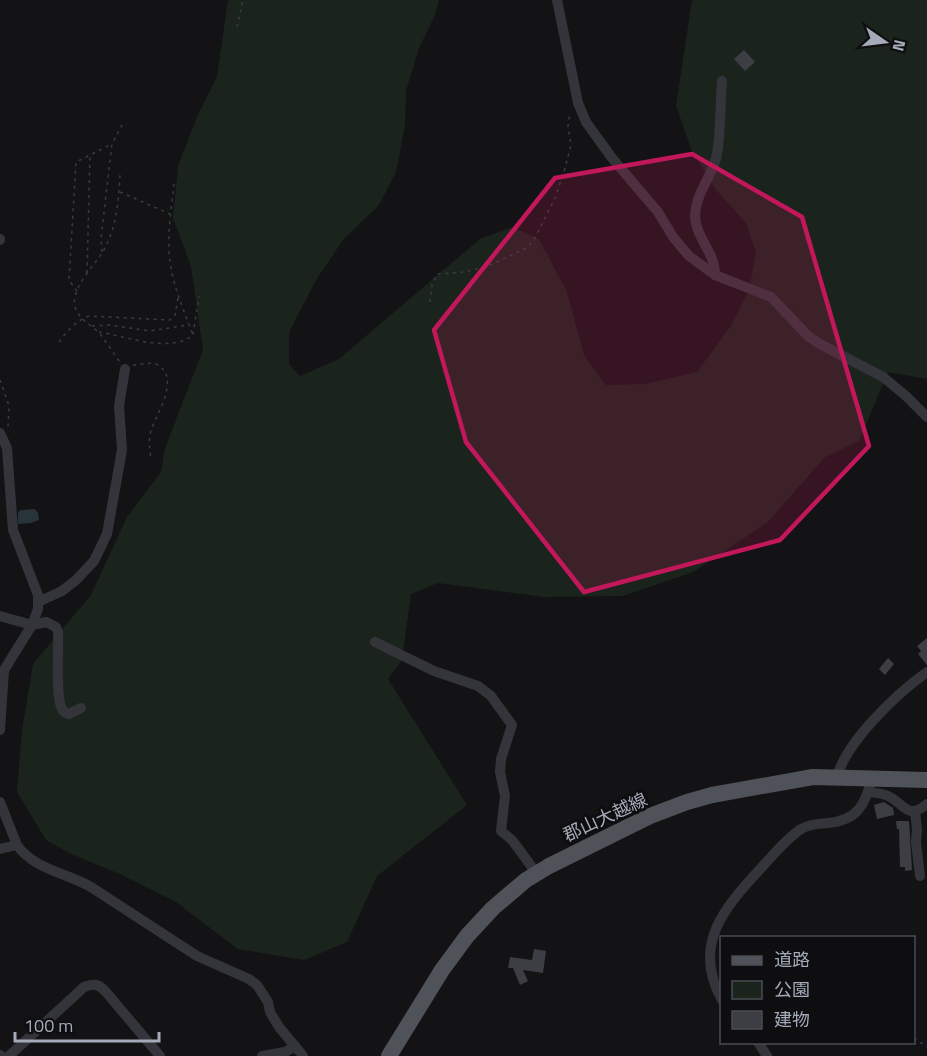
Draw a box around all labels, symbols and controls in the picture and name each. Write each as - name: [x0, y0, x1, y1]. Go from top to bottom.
- north arrow: [855, 12, 915, 72]
- text: N: [887, 37, 913, 54]
- street label: 郡山大越線: [559, 786, 651, 848]
- legend: [720, 936, 915, 1044]
- text: 道路: [774, 946, 810, 973]
- text: 公園: [774, 976, 810, 1003]
- scale bar: [15, 1005, 159, 1043]
- text: 建物: [774, 1006, 810, 1033]
- text: 100 m: [24, 1012, 73, 1039]

